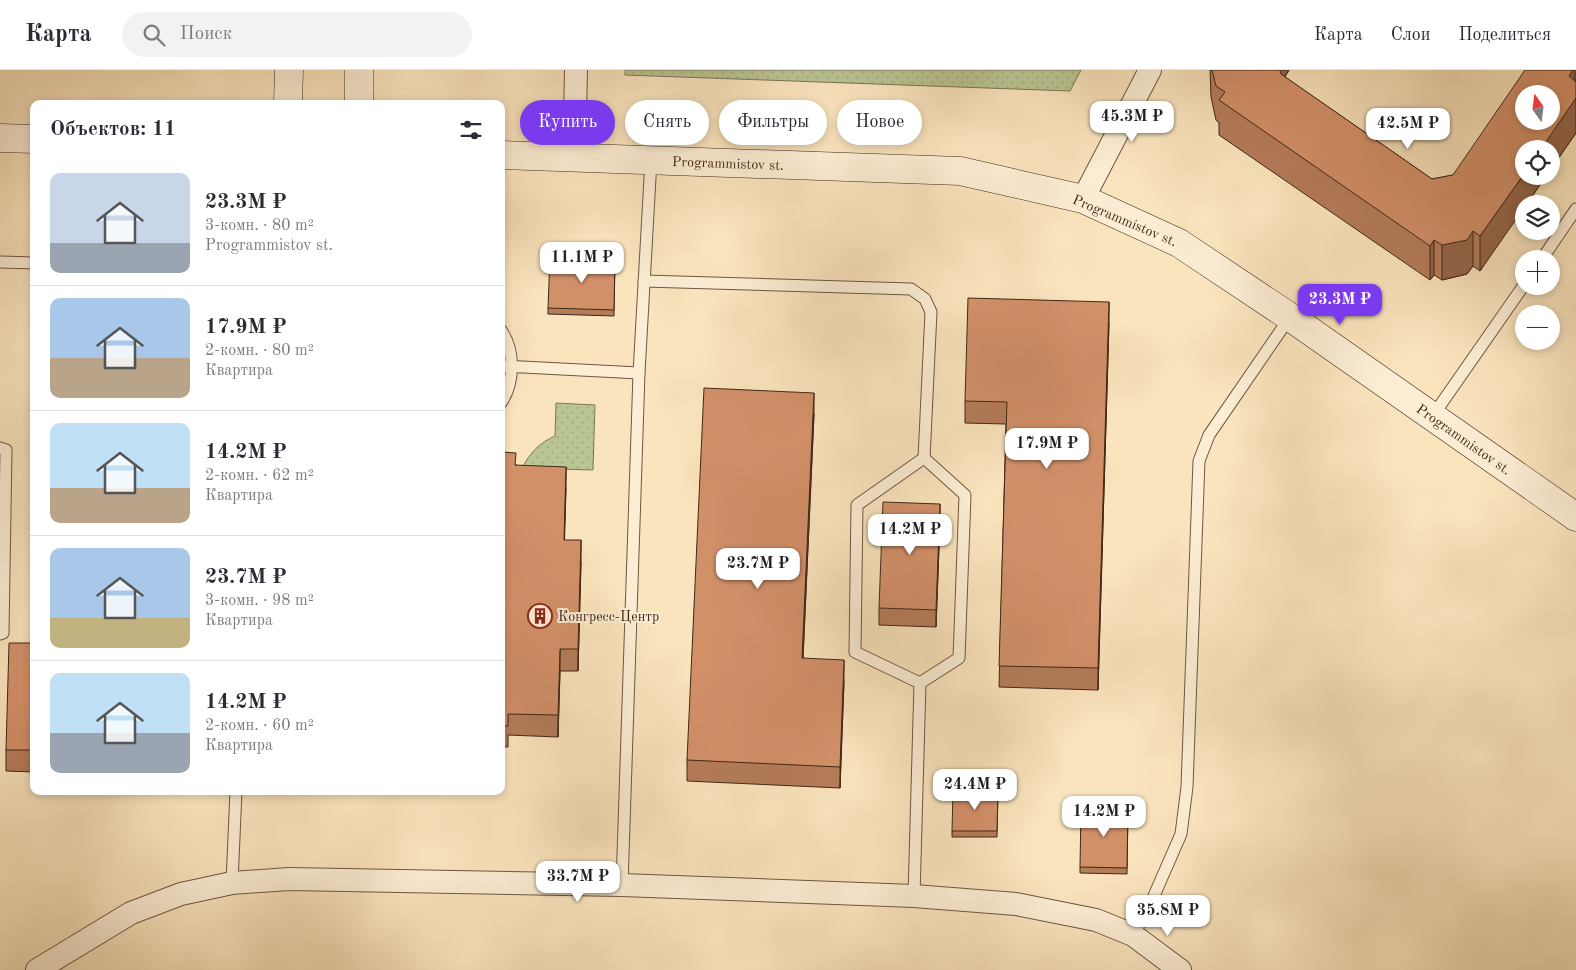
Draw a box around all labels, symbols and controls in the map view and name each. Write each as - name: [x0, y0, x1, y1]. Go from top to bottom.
- search box: [122, 12, 472, 57]
- icon: search: [140, 21, 168, 49]
- text: Карта: [25, 23, 92, 47]
- text: Поиск: [180, 25, 232, 44]
- text: Карта: [1314, 26, 1363, 44]
- text: Слои: [1391, 26, 1430, 44]
- text: Поделиться: [1458, 26, 1551, 44]
- north arrow: [1515, 85, 1560, 130]
- map controls: [1515, 85, 1560, 350]
- chip: Купить: [520, 100, 615, 145]
- chip: Снять: [625, 100, 709, 145]
- chip: Фильтры: [719, 100, 827, 145]
- chip: Новое: [837, 100, 922, 145]
- pin: 45.3M ₽: [1086, 100, 1178, 143]
- pin: 42.5M ₽: [1362, 108, 1454, 150]
- text: 45.3M ₽: [1101, 109, 1163, 125]
- icon: filters: [457, 116, 485, 144]
- text: 42.5M ₽: [1377, 116, 1439, 132]
- text: Объектов: 11: [50, 119, 176, 140]
- button: locate: [1515, 140, 1560, 185]
- street label: Programmistov st.: [672, 155, 784, 173]
- text: 23.3M ₽: [205, 192, 287, 213]
- icon: home: [90, 193, 150, 253]
- street label: Programmistov st.: [1070, 193, 1179, 249]
- button: layers: [1515, 195, 1560, 240]
- text: 3-комн. · 80 m²: [205, 218, 314, 234]
- text: Programmistov st.: [205, 238, 333, 254]
- pin: 11.1M ₽: [536, 242, 628, 284]
- text: 11.1M ₽: [551, 250, 613, 266]
- button: +: [1515, 250, 1560, 295]
- pin: 23.3M ₽: [1294, 284, 1386, 326]
- text: 23.3M ₽: [1309, 292, 1371, 308]
- button: −: [1515, 305, 1560, 350]
- text: 17.9M ₽: [205, 317, 287, 338]
- icon: home: [90, 318, 150, 378]
- text: 2-комн. · 80 m²: [205, 343, 314, 359]
- text: Квартира: [205, 363, 273, 379]
- street label: Programmistov st.: [1414, 402, 1513, 478]
- pin: 17.9M ₽: [1001, 428, 1093, 470]
- text: 17.9M ₽: [1016, 436, 1078, 452]
- text: 14.2M ₽: [205, 442, 287, 463]
- icon: home: [90, 443, 150, 503]
- text: 2-комн. · 62 m²: [205, 468, 314, 484]
- text: Квартира: [205, 488, 273, 504]
- pin: 14.2M ₽: [864, 514, 956, 556]
- text: 14.2M ₽: [879, 522, 941, 538]
- pin: 23.7M ₽: [712, 548, 804, 590]
- text: 23.7M ₽: [727, 556, 789, 572]
- text: 23.7M ₽: [205, 567, 287, 588]
- icon: home: [90, 568, 150, 628]
- text: 3-комн. · 98 m²: [205, 593, 314, 609]
- building icon: Конгресс-Центр: [527, 603, 553, 629]
- place label: Конгресс-Центр: [558, 610, 659, 624]
- text: Квартира: [205, 613, 273, 629]
- text: 14.2M ₽: [205, 692, 287, 713]
- icon: home: [90, 693, 150, 753]
- text: 2-комн. · 60 m²: [205, 718, 314, 734]
- text: Квартира: [205, 738, 273, 754]
- pin: 24.4M ₽: [929, 768, 1021, 811]
- text: 24.4M ₽: [944, 777, 1006, 793]
- pin: 14.2M ₽: [1058, 796, 1150, 838]
- text: 14.2M ₽: [1073, 804, 1135, 820]
- pin: 33.7M ₽: [532, 860, 624, 903]
- text: 33.7M ₽: [547, 869, 609, 885]
- pin: 35.8M ₽: [1122, 894, 1214, 937]
- text: 35.8M ₽: [1137, 903, 1199, 919]

